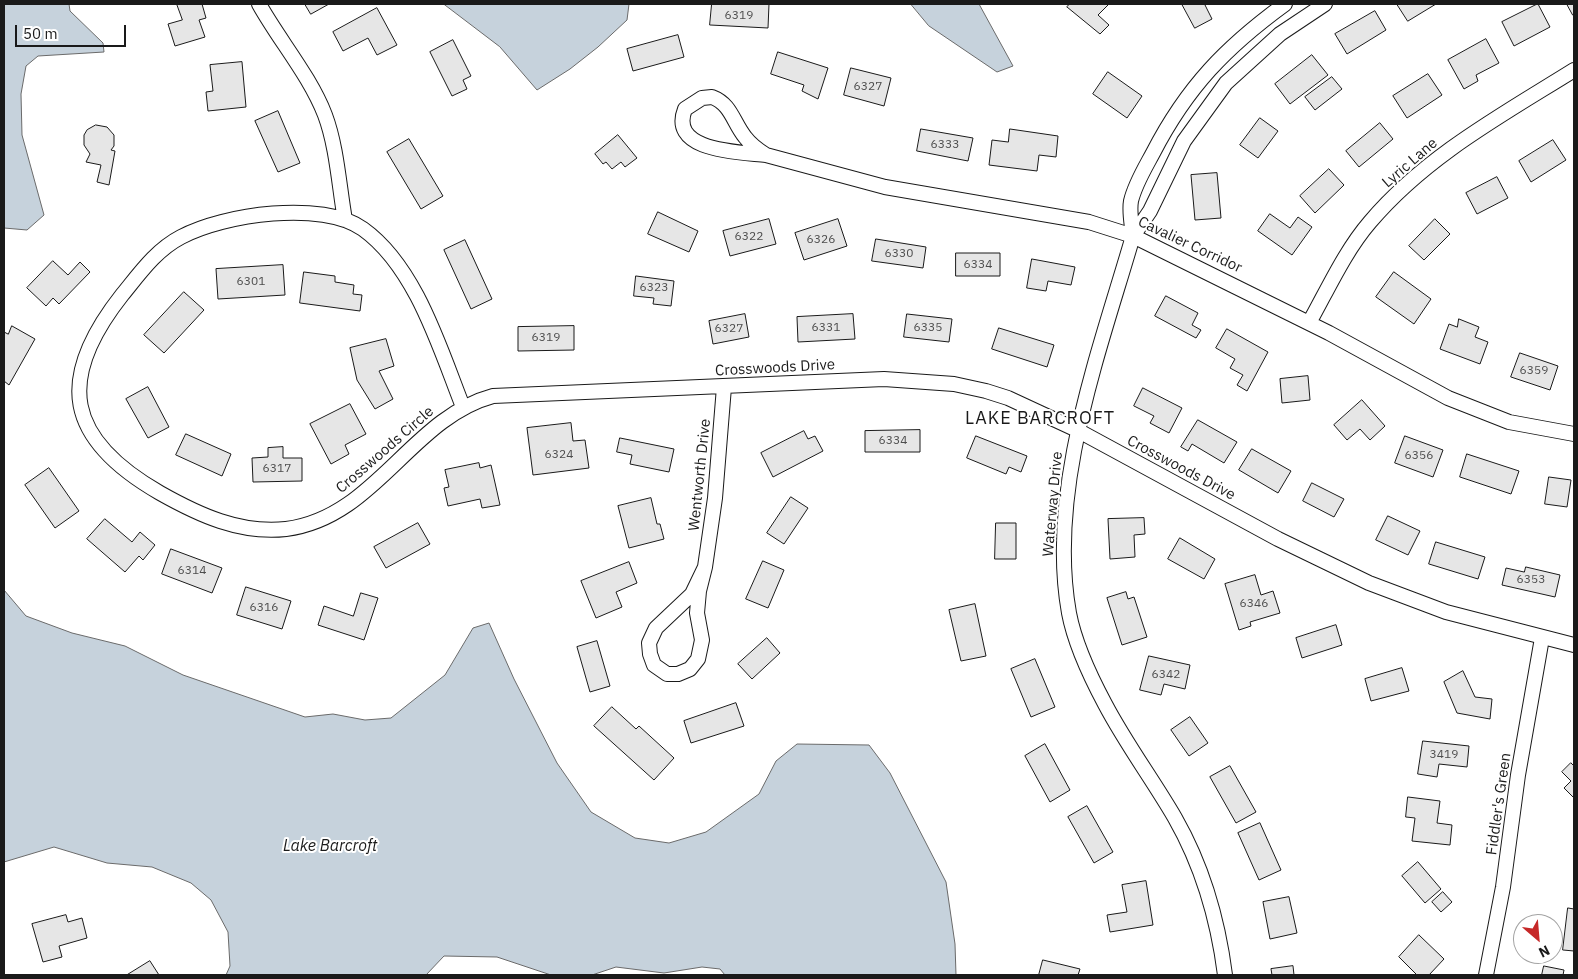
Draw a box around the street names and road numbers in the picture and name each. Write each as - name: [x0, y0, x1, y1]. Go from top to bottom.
- street label: Lyric Lane: [1379, 134, 1441, 192]
- street label: Cavalier Corridor: [1135, 213, 1245, 277]
- street label: Crosswoods Drive: [715, 356, 835, 380]
- street label: Crosswoods Circle: [332, 403, 438, 497]
- street label: Wentworth Drive: [685, 418, 715, 532]
- street label: Crosswoods Drive: [1124, 432, 1238, 504]
- street label: Waterway Drive: [1039, 451, 1067, 557]
- street label: Fiddler's Green: [1483, 752, 1515, 856]

